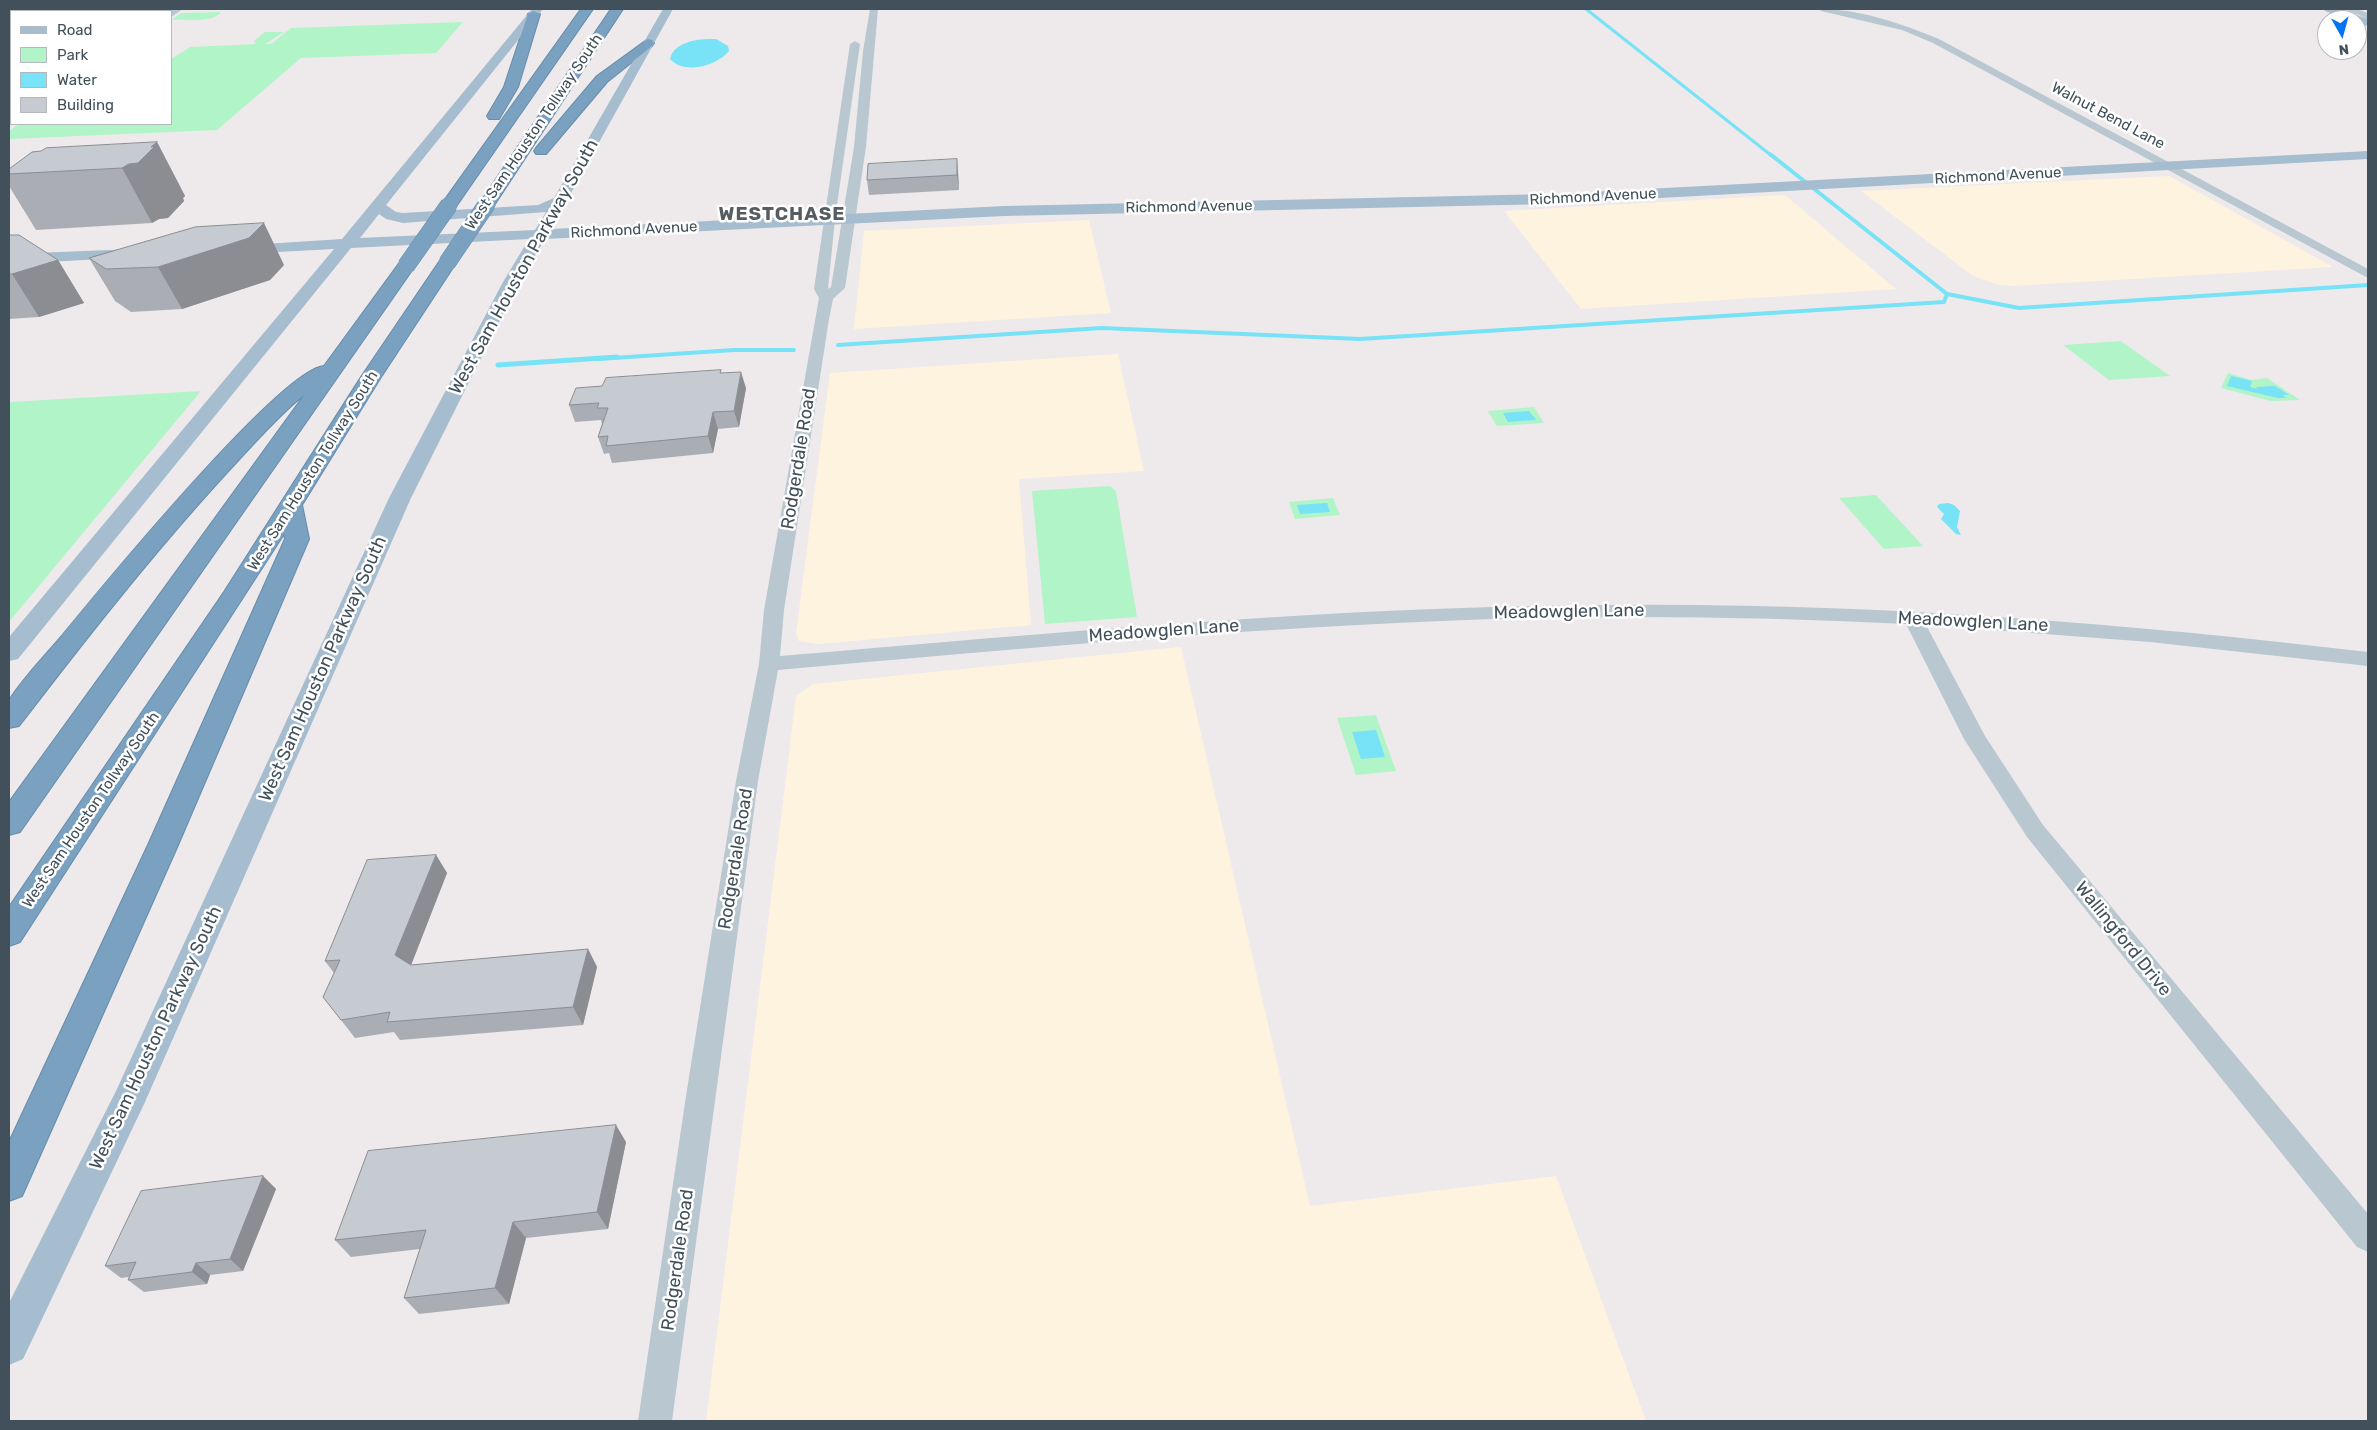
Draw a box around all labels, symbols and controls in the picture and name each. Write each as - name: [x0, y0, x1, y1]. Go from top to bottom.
- legend: [10, 10, 172, 125]
- north arrow: [2317, 10, 2367, 60]
- text: Road: [57, 21, 93, 39]
- street label: West Sam Houston Tollway South: [462, 31, 606, 233]
- text: N: [2338, 40, 2350, 58]
- text: Park: [57, 46, 88, 64]
- text: Water: [57, 71, 97, 89]
- street label: Walnut Bend Lane: [2048, 79, 2168, 153]
- text: Building: [57, 96, 114, 114]
- street label: West Sam Houston Parkway South: [445, 136, 603, 398]
- street label: Richmond Avenue: [1934, 164, 2062, 188]
- street label: Richmond Avenue: [1529, 185, 1657, 209]
- street label: Richmond Avenue: [1125, 197, 1253, 217]
- district label: WESTCHASE: [717, 204, 847, 226]
- street label: Richmond Avenue: [570, 218, 698, 242]
- street label: West Sam Houston Tollway South: [244, 368, 382, 574]
- street label: Rodgerdale Road: [777, 387, 821, 531]
- street label: West Sam Houston Parkway South: [255, 533, 391, 805]
- street label: Meadowglen Lane: [1493, 600, 1645, 624]
- street label: Meadowglen Lane: [1897, 607, 2049, 637]
- street label: Meadowglen Lane: [1088, 615, 1240, 647]
- street label: West Sam Houston Tollway South: [19, 709, 163, 911]
- street label: Rodgerdale Road: [714, 787, 758, 931]
- street label: Wallingford Drive: [2070, 877, 2176, 1001]
- street label: West Sam Houston Parkway South: [85, 903, 227, 1173]
- street label: Rodgerdale Road: [657, 1188, 699, 1332]

